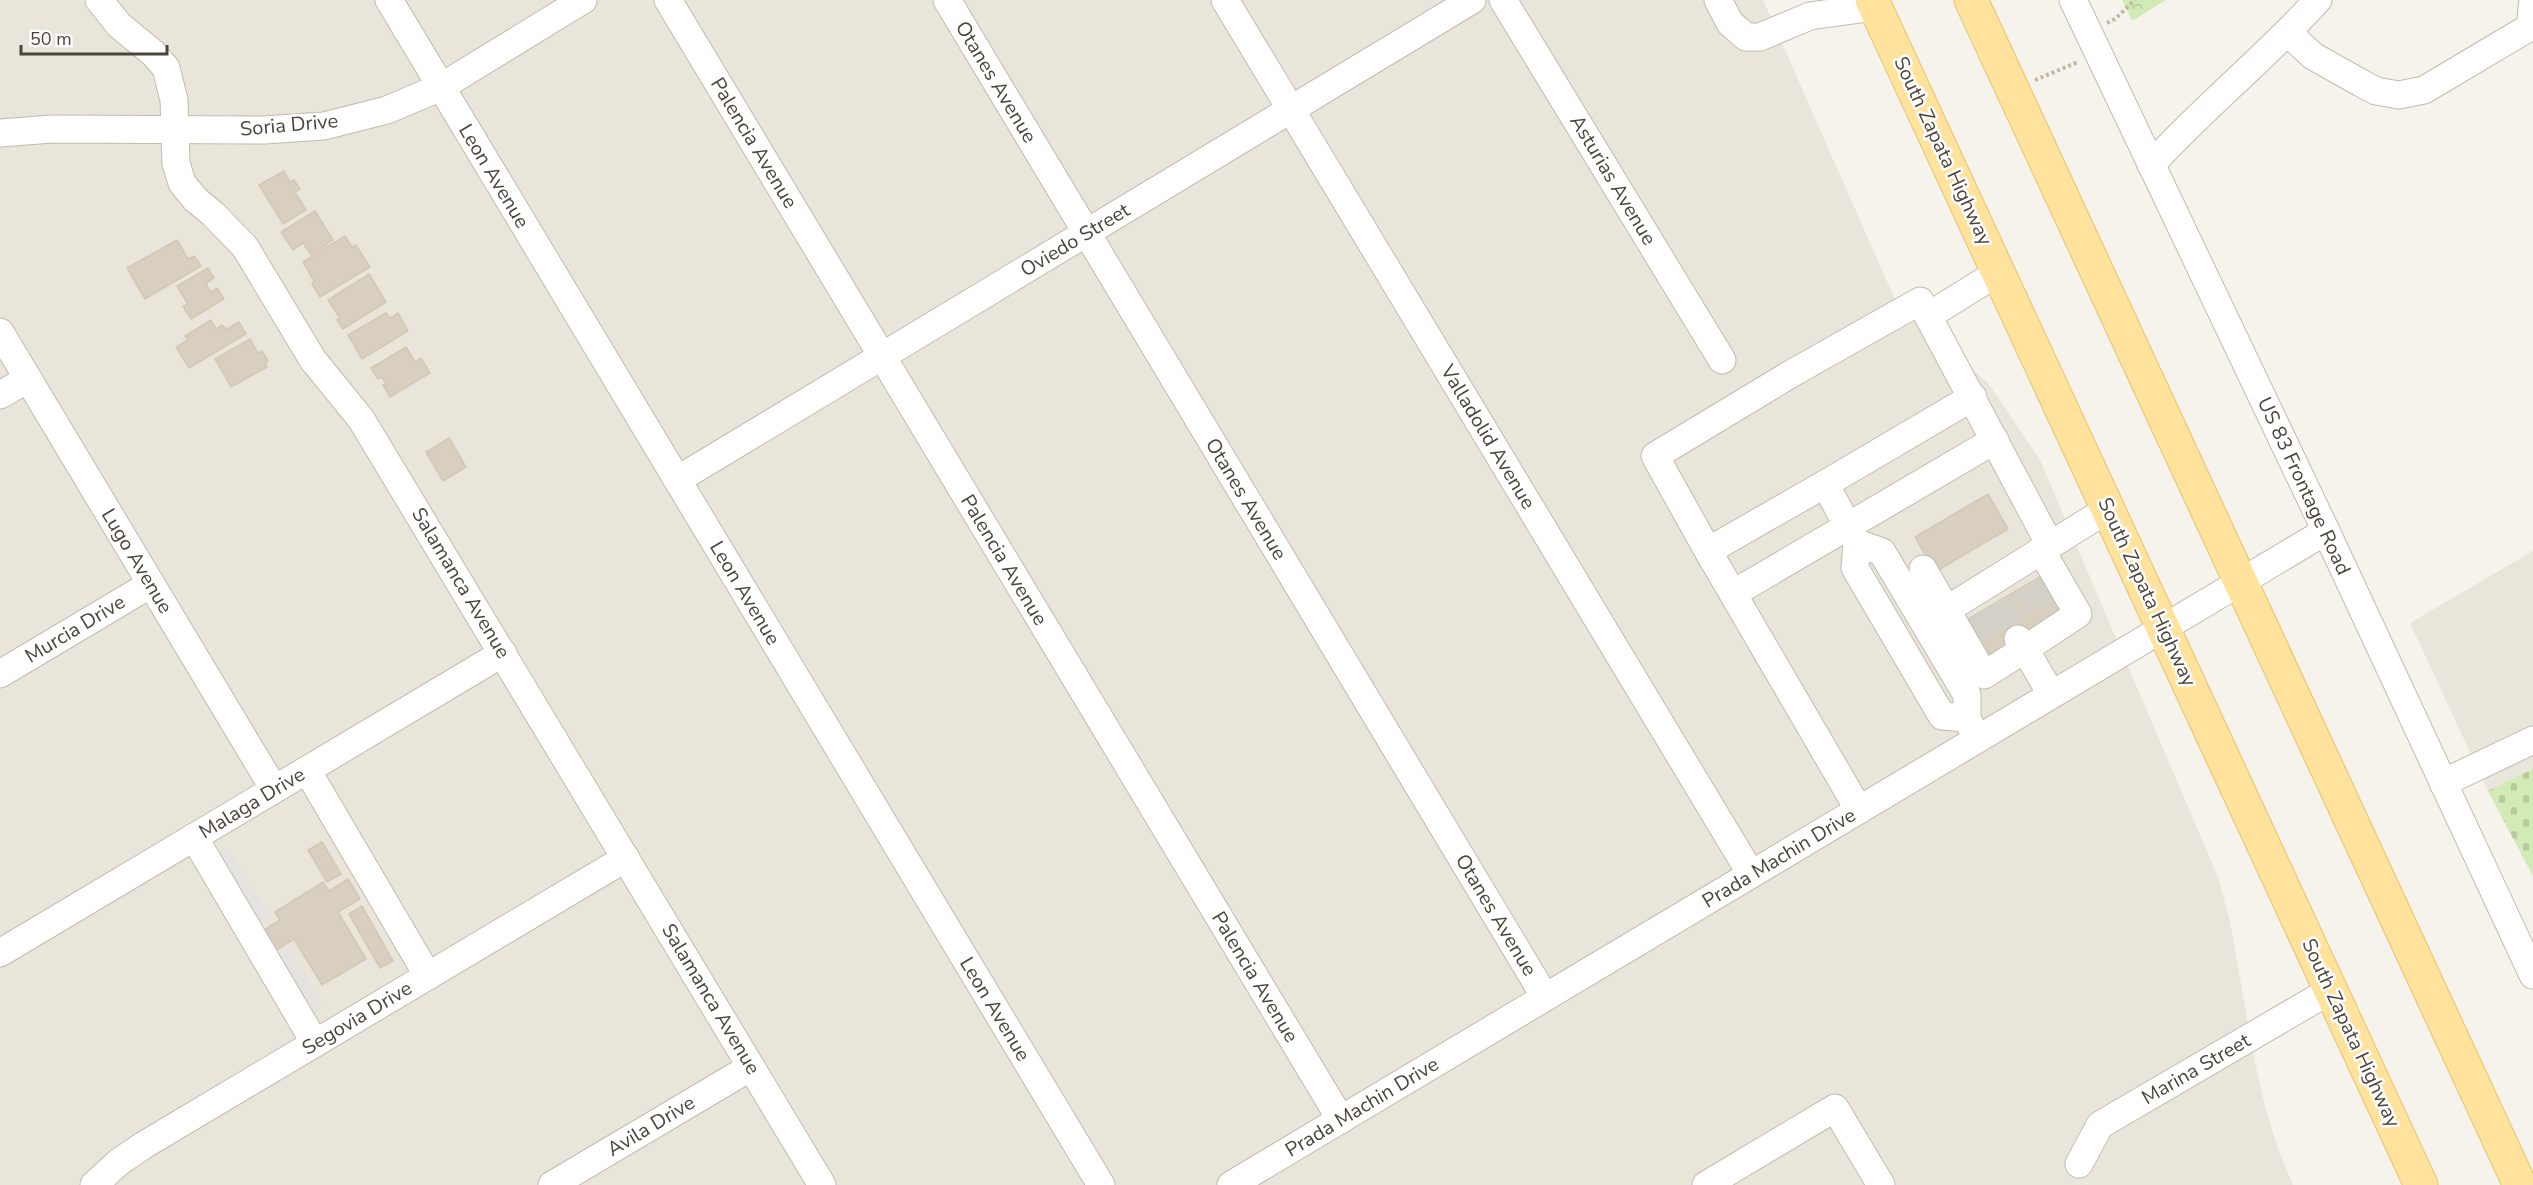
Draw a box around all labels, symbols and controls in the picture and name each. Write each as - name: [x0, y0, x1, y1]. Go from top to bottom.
- street label: Otanes Avenue: [949, 16, 1043, 148]
- scale bar: [21, 18, 166, 56]
- text: 50 m: [30, 27, 72, 51]
- street label: South Zapata Highway: [1887, 52, 1999, 251]
- street label: Palencia Avenue: [704, 72, 804, 214]
- street label: Soria Drive: [239, 107, 339, 143]
- street label: Asturias Avenue: [1563, 110, 1663, 250]
- street label: Leon Avenue: [452, 119, 536, 233]
- street label: Oviedo Street: [1015, 196, 1136, 283]
- street label: Valladolid Avenue: [1434, 359, 1542, 514]
- street label: US 83 Frontage Road: [2251, 393, 2357, 579]
- street label: Otanes Avenue: [1199, 433, 1293, 565]
- street label: Palencia Avenue: [954, 489, 1054, 631]
- street label: South Zapata Highway: [2091, 493, 2203, 692]
- street label: Salamanca Avenue: [405, 503, 517, 663]
- street label: Lugo Avenue: [95, 504, 179, 618]
- street label: Leon Avenue: [703, 536, 787, 650]
- street label: Murcia Drive: [20, 588, 130, 670]
- street label: Malaga Drive: [194, 761, 310, 845]
- street label: Prada Machin Drive: [1697, 802, 1861, 914]
- street label: Otanes Avenue: [1449, 849, 1543, 981]
- street label: Palencia Avenue: [1205, 906, 1305, 1048]
- street label: Salamanca Avenue: [655, 919, 767, 1079]
- street label: South Zapata Highway: [2295, 934, 2407, 1133]
- street label: Leon Avenue: [953, 952, 1037, 1066]
- street label: Segovia Drive: [297, 975, 417, 1061]
- street label: Marina Street: [2137, 1027, 2256, 1111]
- street label: Prada Machin Drive: [1280, 1051, 1444, 1163]
- street label: Avila Drive: [602, 1089, 700, 1163]

